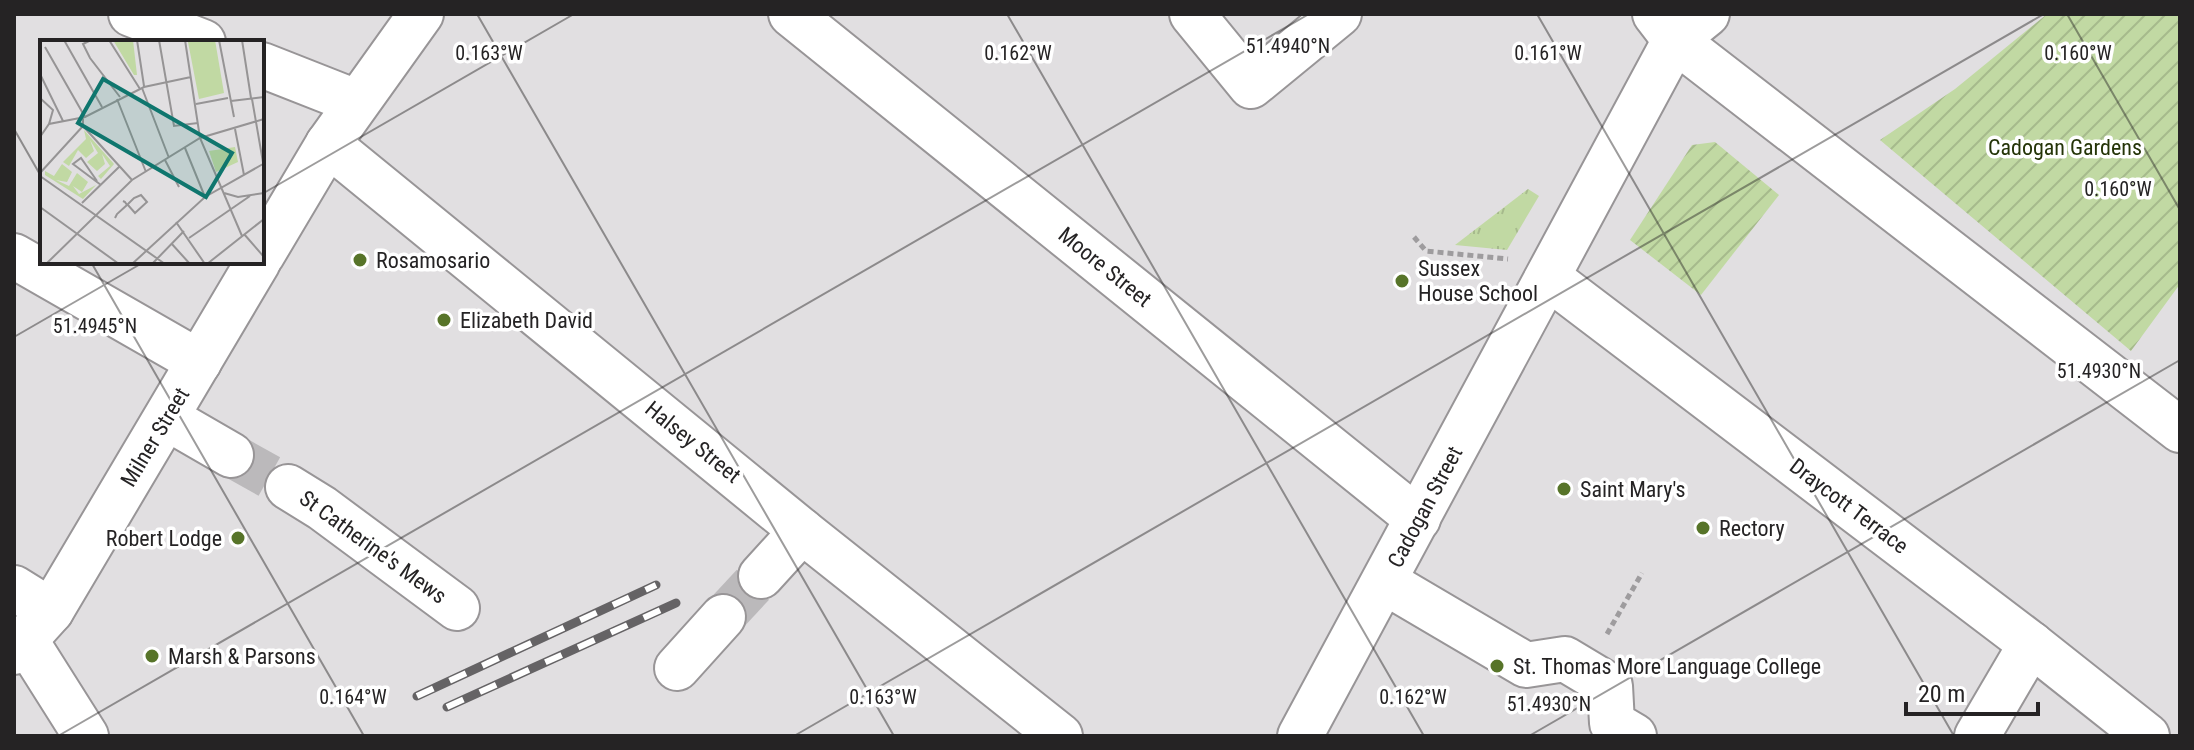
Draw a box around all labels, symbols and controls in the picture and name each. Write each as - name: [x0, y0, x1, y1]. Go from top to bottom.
- text: 51.4940°N: [1246, 34, 1330, 58]
- inset map: [40, 40, 264, 264]
- text: 0.163°W: [455, 41, 523, 65]
- text: 0.162°W: [984, 41, 1052, 65]
- text: 0.161°W: [1514, 41, 1582, 65]
- text: 0.160°W: [2044, 41, 2112, 65]
- park label: Cadogan Gardens: [1988, 135, 2142, 160]
- text: 0.160°W: [2084, 177, 2152, 201]
- street label: Moore Street: [1054, 222, 1156, 312]
- place label: Rosamosario: [376, 248, 490, 273]
- marker: Rosamosario: [351, 251, 369, 269]
- place label: Sussex House School: [1418, 256, 1538, 306]
- marker: Sussex House School: [1393, 272, 1411, 290]
- place label: Elizabeth David: [460, 308, 593, 333]
- marker: Elizabeth David: [435, 311, 453, 329]
- text: 51.4945°N: [53, 314, 137, 338]
- text: 51.4930°N: [2057, 359, 2141, 383]
- street label: Milner Street: [116, 383, 194, 491]
- street label: Halsey Street: [640, 396, 746, 488]
- street label: Cadogan Street: [1383, 442, 1467, 572]
- street label: Draycott Terrace: [1785, 453, 1913, 559]
- place label: Saint Mary's: [1580, 477, 1686, 502]
- marker: Saint Mary's: [1555, 480, 1573, 498]
- street label: St Catherine's Mews: [295, 485, 451, 609]
- place label: Rectory: [1719, 516, 1785, 541]
- marker: Rectory: [1694, 519, 1712, 537]
- place label: Robert Lodge: [106, 526, 222, 551]
- marker: Robert Lodge: [229, 529, 247, 547]
- place label: Marsh & Parsons: [168, 644, 316, 669]
- marker: Marsh & Parsons: [143, 647, 161, 665]
- place label: St. Thomas More Language College: [1513, 654, 1821, 679]
- marker: St. Thomas More Language College: [1488, 657, 1506, 675]
- scale bar: [1906, 666, 2038, 716]
- text: 20 m: [1918, 680, 1965, 708]
- text: 0.164°W: [319, 685, 387, 709]
- text: 0.163°W: [849, 685, 917, 709]
- text: 0.162°W: [1379, 685, 1447, 709]
- text: 51.4930°N: [1507, 692, 1591, 716]

